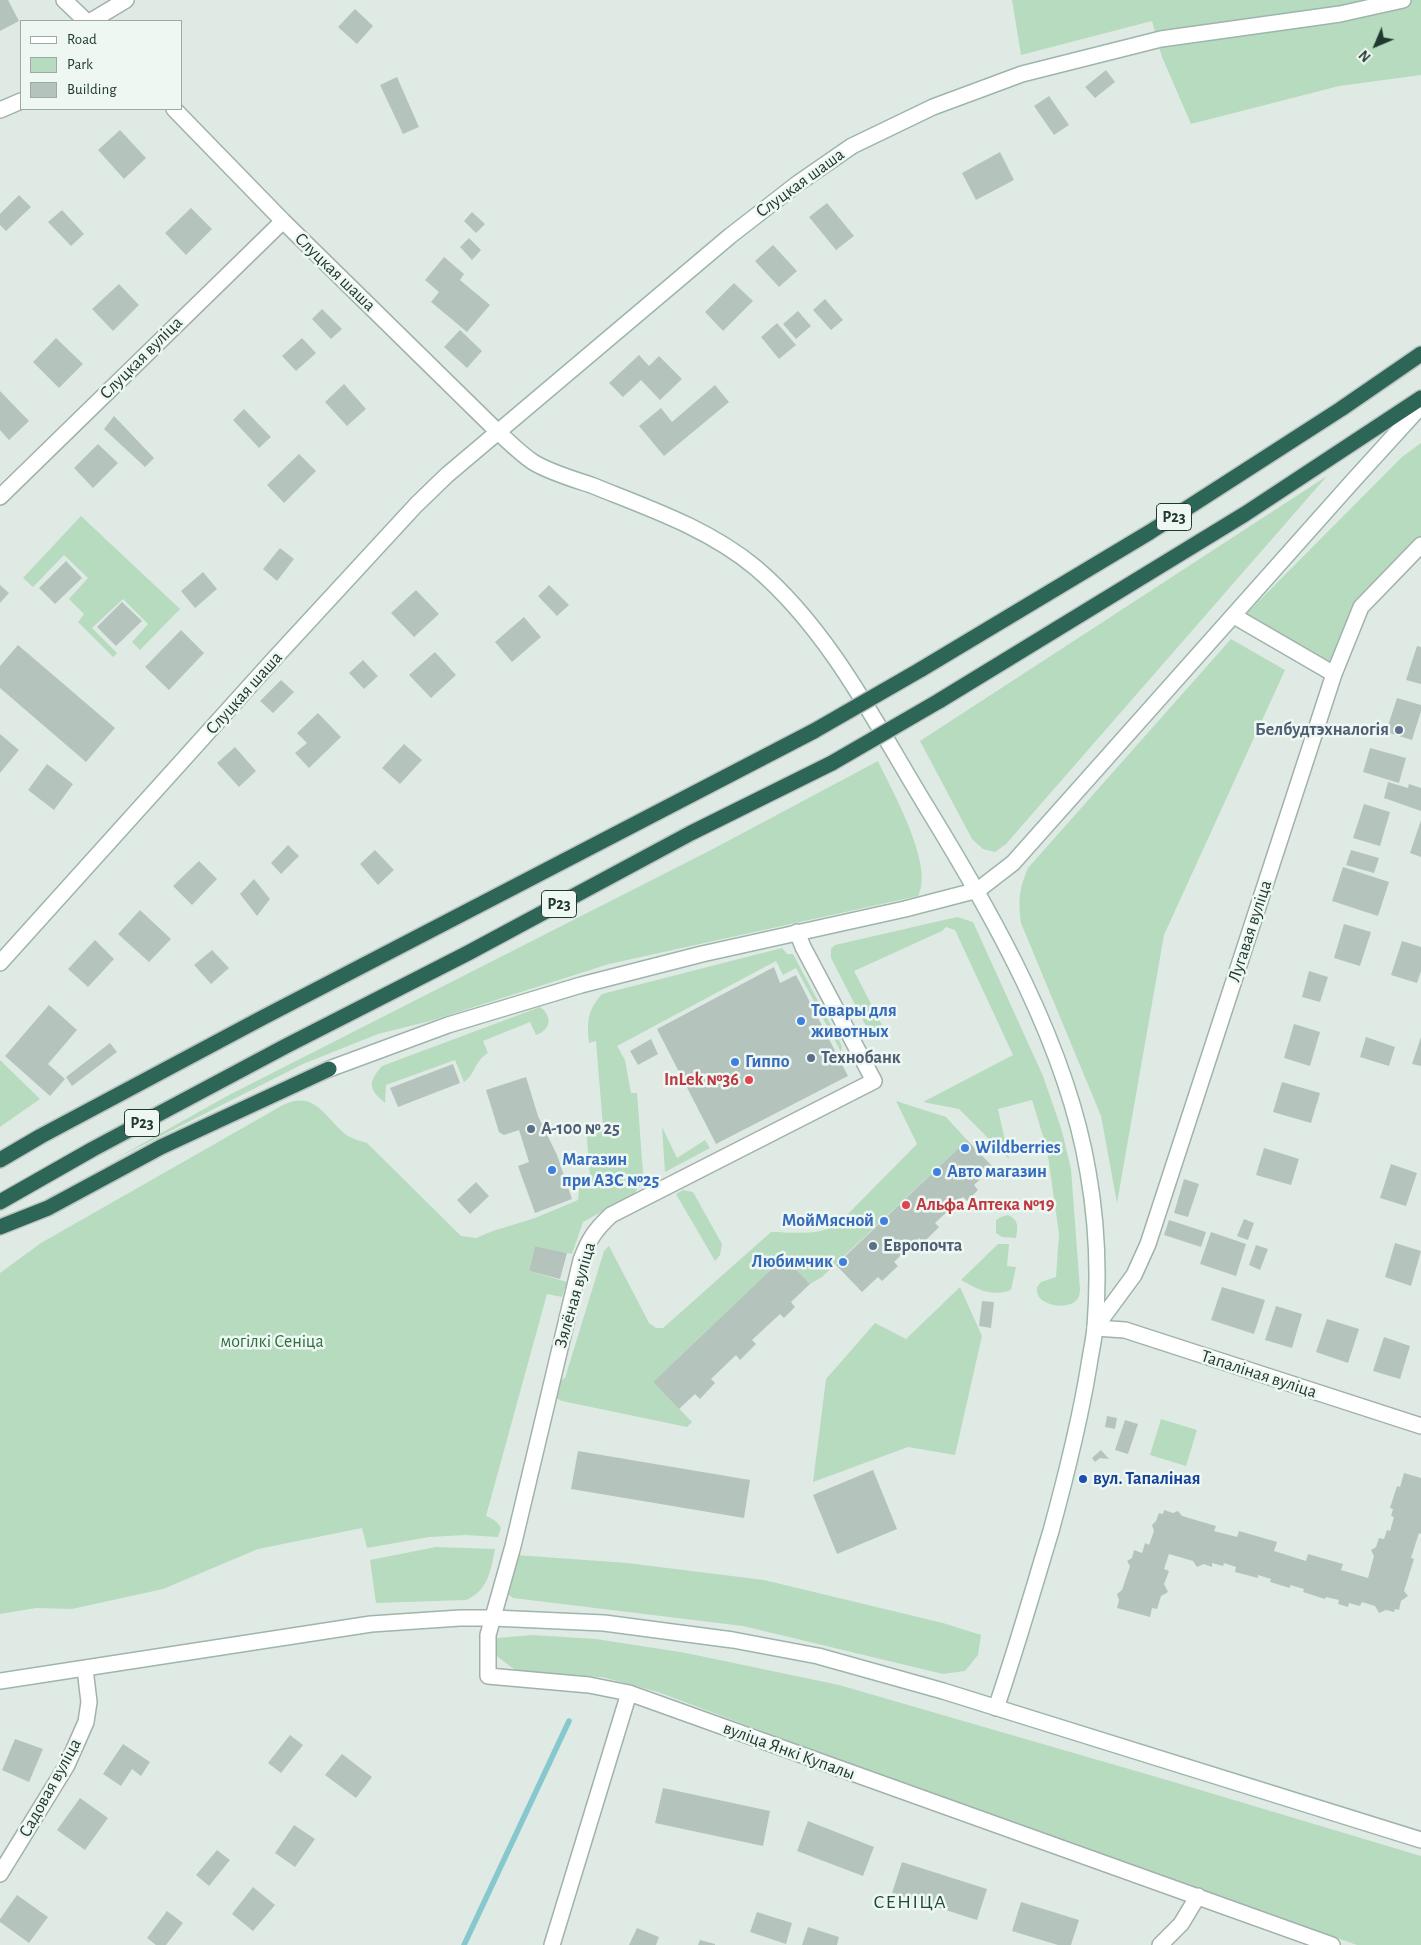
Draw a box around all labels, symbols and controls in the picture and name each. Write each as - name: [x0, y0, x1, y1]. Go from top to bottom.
- legend: [20, 20, 182, 110]
- north arrow: [1351, 20, 1401, 70]
- text: Road: [67, 32, 97, 47]
- text: N: [1357, 47, 1374, 64]
- text: Park: [67, 57, 93, 72]
- text: Building: [67, 82, 117, 97]
- street label: Слуцкая шаша: [751, 144, 849, 222]
- street label: Слуцкая шаша: [290, 228, 380, 316]
- street label: Слуцкая вуліца: [95, 312, 187, 404]
- road number: Р23: [1156, 504, 1192, 530]
- street label: Слуцкая шаша: [201, 647, 287, 739]
- place label: Белбудтэхналогія: [1255, 719, 1389, 741]
- marker: Белбудтэхналогія: [1393, 724, 1405, 736]
- street label: Лугавая вуліца: [1223, 877, 1277, 985]
- road number: Р23: [542, 891, 576, 918]
- place label: Товары для животных: [811, 1000, 897, 1042]
- marker: Товары для животных: [795, 1015, 807, 1027]
- place label: Технобанк: [821, 1047, 901, 1069]
- place label: Гиппо: [745, 1051, 790, 1073]
- marker: Технобанк: [805, 1052, 817, 1064]
- marker: Гиппо: [729, 1056, 741, 1068]
- place label: InLek №36: [664, 1069, 739, 1091]
- marker: InLek №36: [743, 1074, 755, 1086]
- road number: Р23: [124, 1110, 160, 1136]
- place label: А-100 № 25: [541, 1118, 620, 1140]
- marker: А-100 № 25: [525, 1123, 537, 1135]
- place label: Wildberries: [975, 1137, 1061, 1159]
- marker: Wildberries: [959, 1142, 971, 1154]
- place label: Магазин при АЗС №25: [562, 1149, 659, 1192]
- place label: Авто магазин: [947, 1161, 1047, 1183]
- marker: Магазин при АЗС №25: [546, 1164, 558, 1176]
- marker: Авто магазин: [931, 1166, 943, 1178]
- place label: Альфа Аптека №19: [916, 1194, 1054, 1216]
- marker: Альфа Аптека №19: [900, 1199, 912, 1211]
- place label: МойМясной: [782, 1210, 874, 1232]
- marker: МойМясной: [878, 1215, 890, 1227]
- place label: Европочта: [883, 1235, 962, 1257]
- street label: Зялёная вуліца: [550, 1240, 600, 1350]
- marker: Европочта: [867, 1240, 879, 1252]
- place label: Любимчик: [752, 1251, 833, 1273]
- marker: Любимчик: [837, 1256, 849, 1268]
- park label: могілкі Сеніца: [220, 1331, 324, 1353]
- street label: Тапаліная вуліца: [1198, 1345, 1320, 1403]
- place label: вул. Тапаліная: [1093, 1468, 1201, 1490]
- marker: вул. Тапаліная: [1077, 1473, 1089, 1485]
- street label: вуліца Янкі Купалы: [720, 1717, 858, 1785]
- street label: Садовая вуліца: [14, 1735, 86, 1841]
- district label: СЕНІЦА: [872, 1890, 948, 1914]

